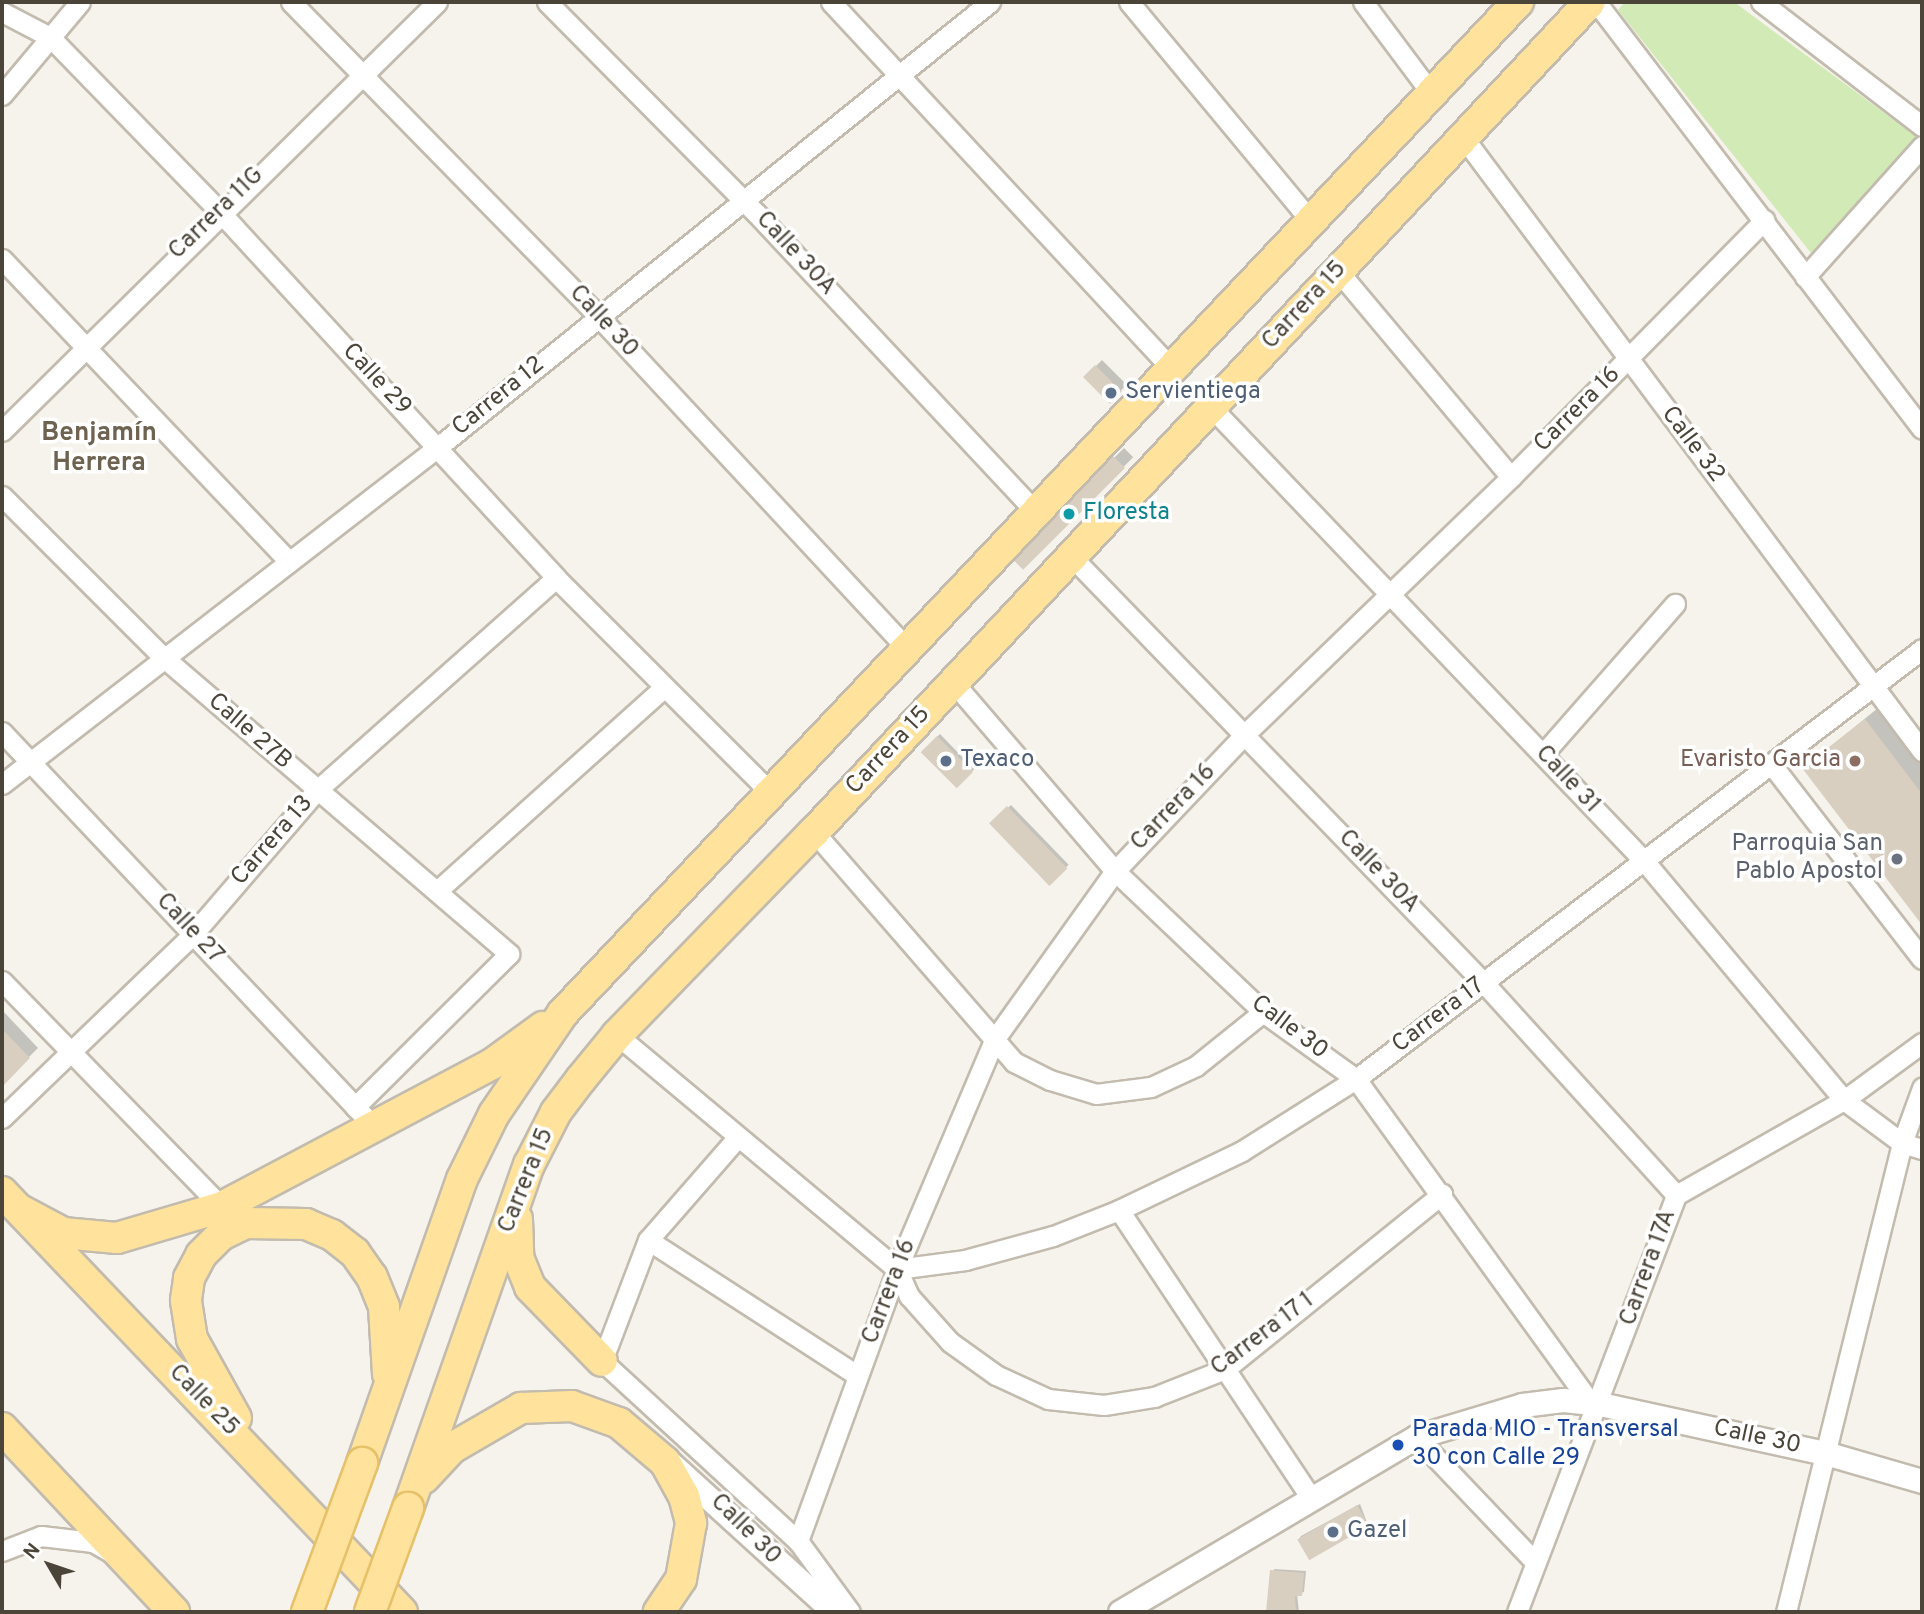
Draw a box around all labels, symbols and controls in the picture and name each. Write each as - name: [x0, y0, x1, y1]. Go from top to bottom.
- street label: Carrera 11G: [163, 162, 271, 266]
- street label: Calle 30A: [749, 206, 841, 302]
- street label: Carrera 15: [1257, 256, 1353, 356]
- street label: Calle 30: [562, 280, 644, 364]
- street label: Calle 29: [335, 338, 417, 422]
- street label: Carrera 12: [447, 351, 551, 443]
- street label: Carrera 16: [1529, 361, 1627, 459]
- place label: Servientiega: [1125, 379, 1261, 407]
- marker: Servientiega: [1103, 385, 1119, 401]
- street label: Calle 32: [1654, 401, 1730, 489]
- district label: Benjamín Herrera: [41, 418, 157, 480]
- place label: Floresta: [1083, 500, 1170, 528]
- marker: Floresta: [1061, 506, 1077, 522]
- street label: Calle 27B: [201, 688, 297, 776]
- street label: Carrera 15: [841, 701, 937, 801]
- street label: Calle 31: [1528, 740, 1606, 820]
- place label: Texaco: [960, 747, 1034, 775]
- place label: Evaristo Garcia: [1680, 747, 1841, 775]
- marker: Texaco: [938, 753, 954, 769]
- marker: Evaristo Garcia: [1847, 753, 1863, 769]
- street label: Carrera 16: [1125, 758, 1223, 858]
- street label: Carrera 13: [226, 790, 320, 892]
- street label: Calle 30A: [1331, 824, 1425, 920]
- place label: Parroquia San Pablo Apostol: [1731, 831, 1883, 887]
- marker: Parroquia San Pablo Apostol: [1889, 851, 1905, 867]
- street label: Calle 27: [149, 888, 229, 970]
- street label: Carrera 17: [1387, 972, 1491, 1060]
- street label: Calle 30: [1245, 990, 1333, 1066]
- street label: Carrera 15: [493, 1124, 561, 1238]
- street label: Carrera 17A: [1615, 1206, 1683, 1330]
- street label: Carrera 16: [857, 1236, 923, 1348]
- street label: Carrera 17 1: [1205, 1287, 1321, 1383]
- street label: Calle 25: [162, 1359, 244, 1443]
- street label: Calle 30: [1711, 1415, 1803, 1461]
- place label: Parada MIO - Transversal 30 con Calle 29: [1412, 1417, 1680, 1473]
- marker: Parada MIO - Transversal 30 con Calle 29: [1390, 1437, 1406, 1453]
- street label: Calle 30: [703, 1488, 787, 1572]
- place label: Gazel: [1347, 1518, 1407, 1546]
- marker: Gazel: [1325, 1524, 1341, 1540]
- north arrow: [14, 1530, 84, 1600]
- text: N: [19, 1539, 46, 1565]

